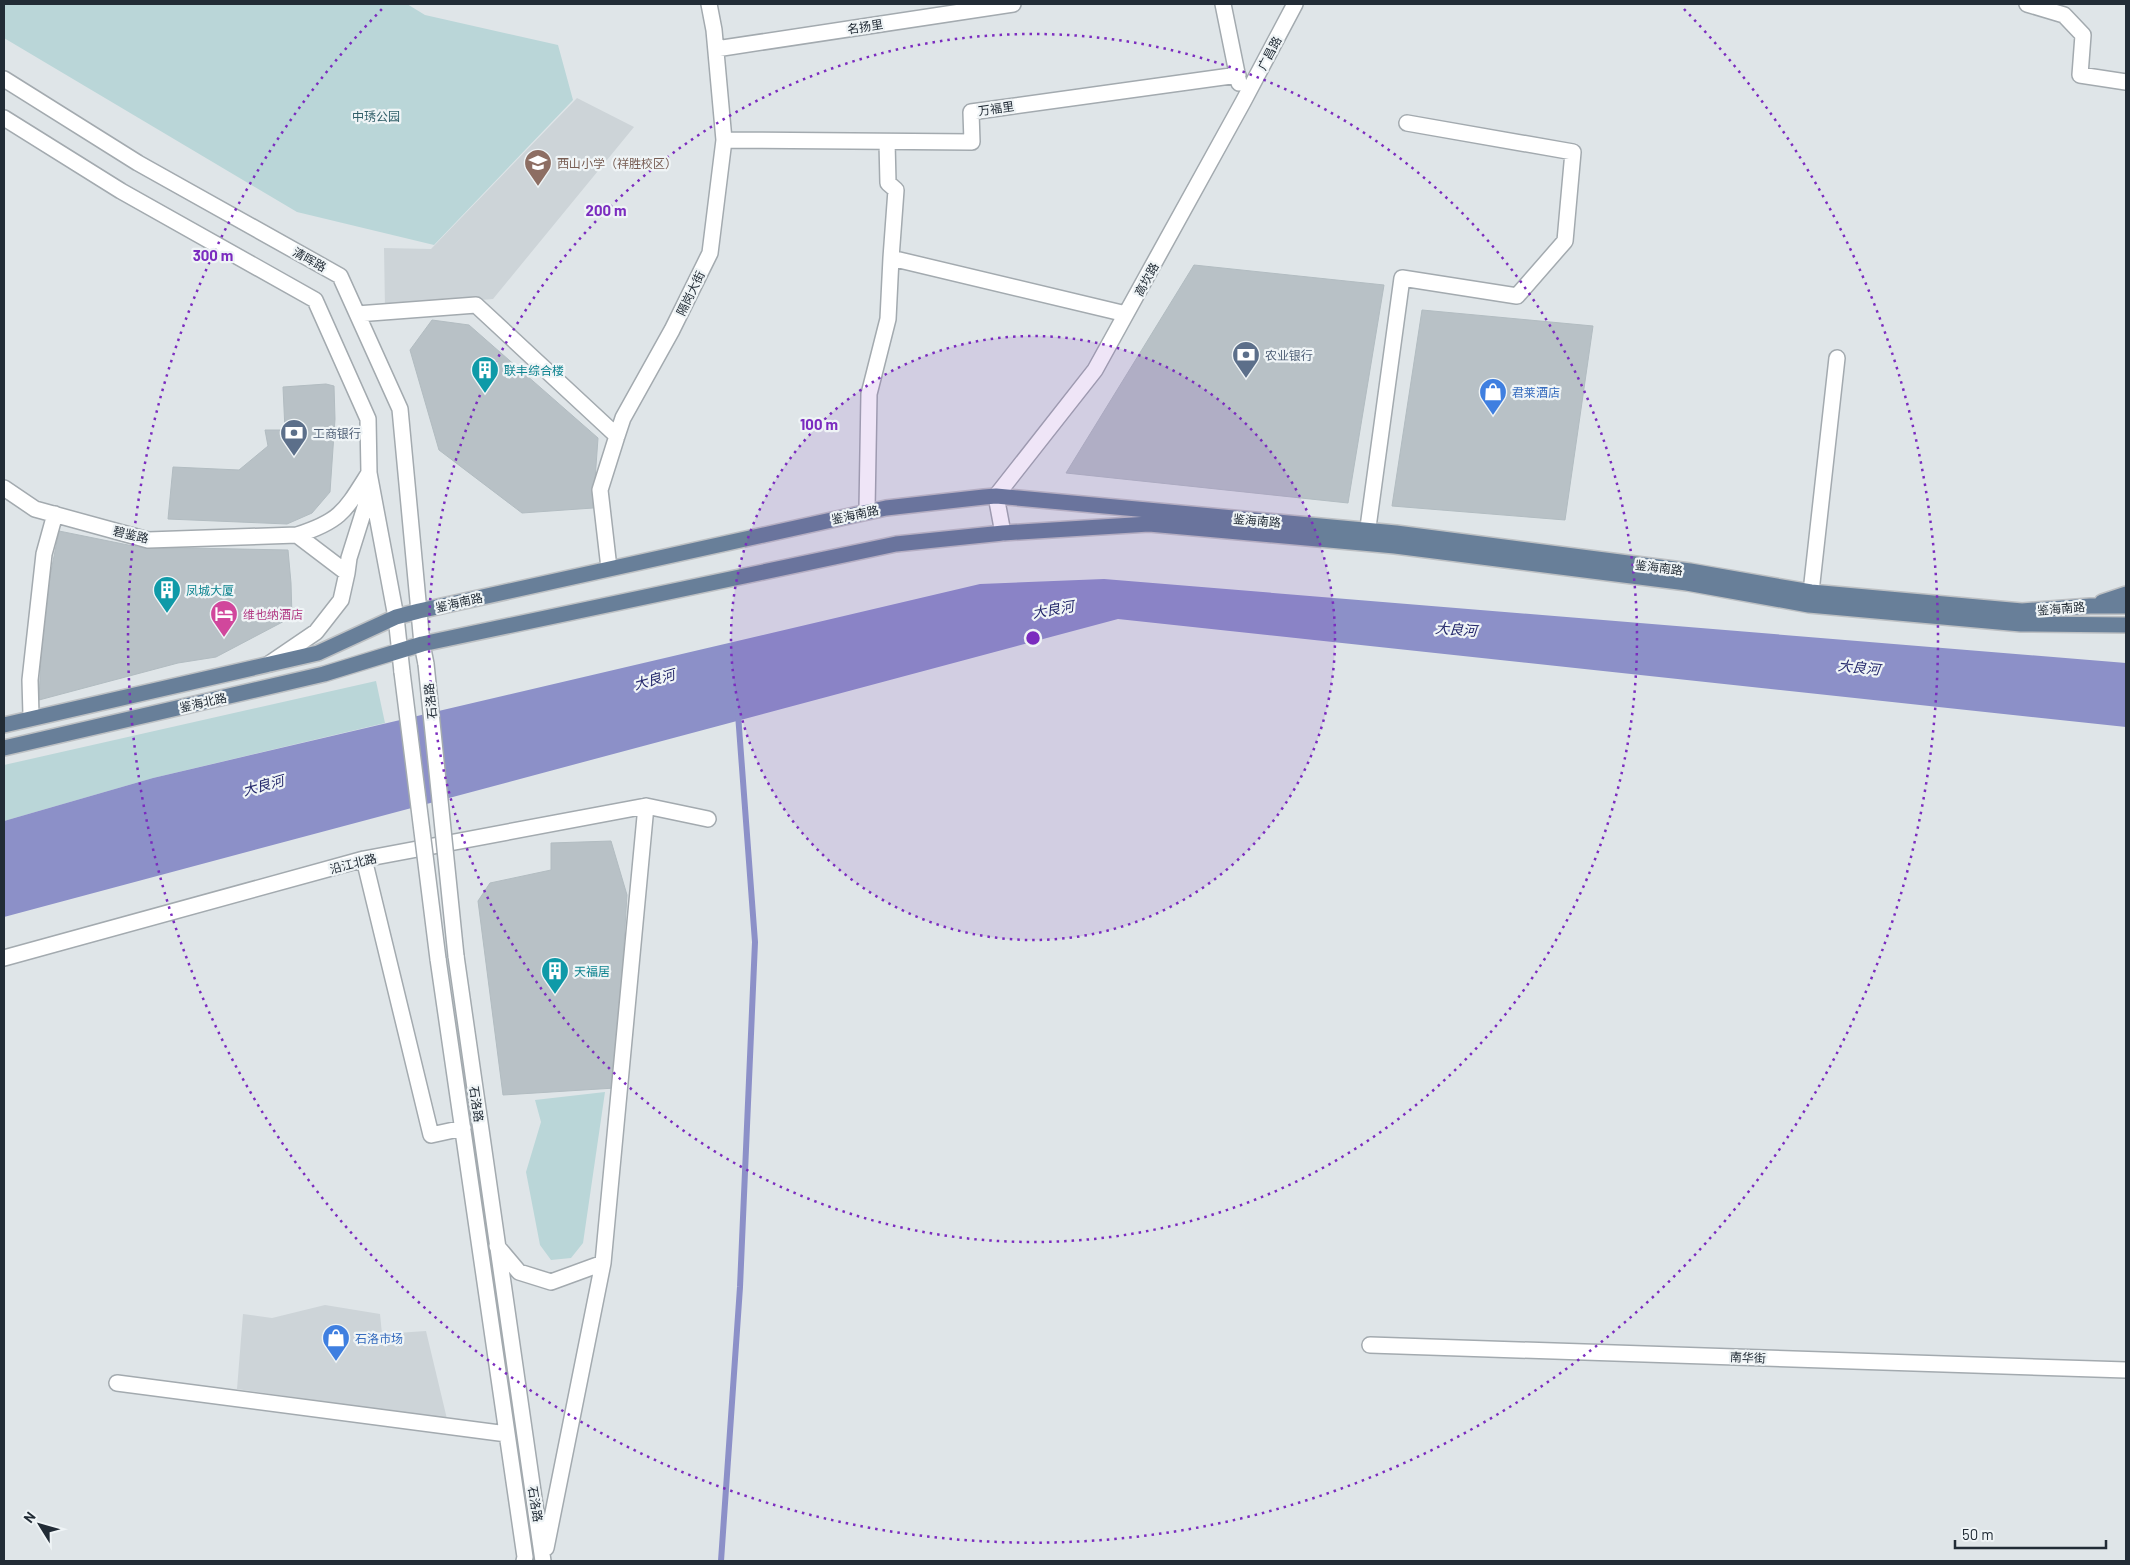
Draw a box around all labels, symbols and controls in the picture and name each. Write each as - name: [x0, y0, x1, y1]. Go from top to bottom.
- street label: 名扬里: [846, 16, 884, 36]
- street label: 广昌路: [1254, 34, 1284, 72]
- street label: 万福里: [977, 99, 1015, 117]
- park label: 中琇公园: [352, 109, 400, 123]
- school or university icon: 西山小学（祥胜校区）: [523, 148, 553, 187]
- place label: 西山小学（祥胜校区）: [557, 156, 677, 170]
- text: 200 m: [585, 201, 627, 219]
- street label: 清晖路: [291, 244, 329, 274]
- text: 300 m: [193, 246, 233, 264]
- street label: 高坎路: [1131, 260, 1161, 298]
- street label: 隔岗大街: [673, 268, 707, 318]
- bank icon: 农业银行: [1231, 340, 1261, 379]
- place label: 农业银行: [1265, 348, 1313, 362]
- building icon: 联丰综合楼: [470, 355, 500, 394]
- place label: 联丰综合楼: [504, 363, 564, 377]
- shop icon: 君莱酒店: [1478, 377, 1508, 416]
- place label: 君莱酒店: [1512, 385, 1560, 399]
- text: 100 m: [800, 415, 838, 433]
- bank icon: 工商银行: [279, 418, 309, 457]
- place label: 工商银行: [313, 426, 361, 440]
- street label: 鉴海南路: [829, 502, 880, 526]
- street label: 鉴海南路: [1231, 511, 1282, 529]
- street label: 碧鉴路: [112, 523, 150, 545]
- street label: 鉴海南路: [1633, 557, 1684, 577]
- building icon: 凤城大厦: [152, 575, 182, 614]
- place label: 凤城大厦: [186, 583, 234, 597]
- street label: 鉴海南路: [433, 590, 484, 614]
- water label: 大良河: [1031, 596, 1078, 621]
- hotel icon: 维也纳酒店: [209, 599, 239, 638]
- street label: 鉴海南路: [2035, 599, 2086, 617]
- place label: 维也纳酒店: [243, 607, 303, 621]
- water label: 大良河: [1434, 619, 1481, 639]
- centre of rings: [1024, 629, 1042, 647]
- water label: 大良河: [1837, 656, 1884, 678]
- water label: 大良河: [632, 665, 679, 693]
- street label: 石洛路: [421, 682, 439, 720]
- street label: 鉴海北路: [177, 690, 228, 714]
- water label: 大良河: [241, 771, 288, 799]
- street label: 沿江北路: [328, 850, 378, 876]
- building icon: 天福居: [540, 956, 570, 995]
- place label: 天福居: [574, 964, 610, 978]
- street label: 石洛路: [468, 1085, 486, 1123]
- shop icon: 石洛市场: [321, 1323, 351, 1362]
- place label: 石洛市场: [355, 1331, 403, 1345]
- street label: 南华街: [1730, 1349, 1766, 1365]
- street label: 石洛路: [526, 1485, 546, 1523]
- north arrow: [15, 1500, 65, 1550]
- text: N: [20, 1508, 39, 1526]
- scale bar: [1955, 1518, 2106, 1550]
- text: 50 m: [1962, 1525, 1994, 1543]

